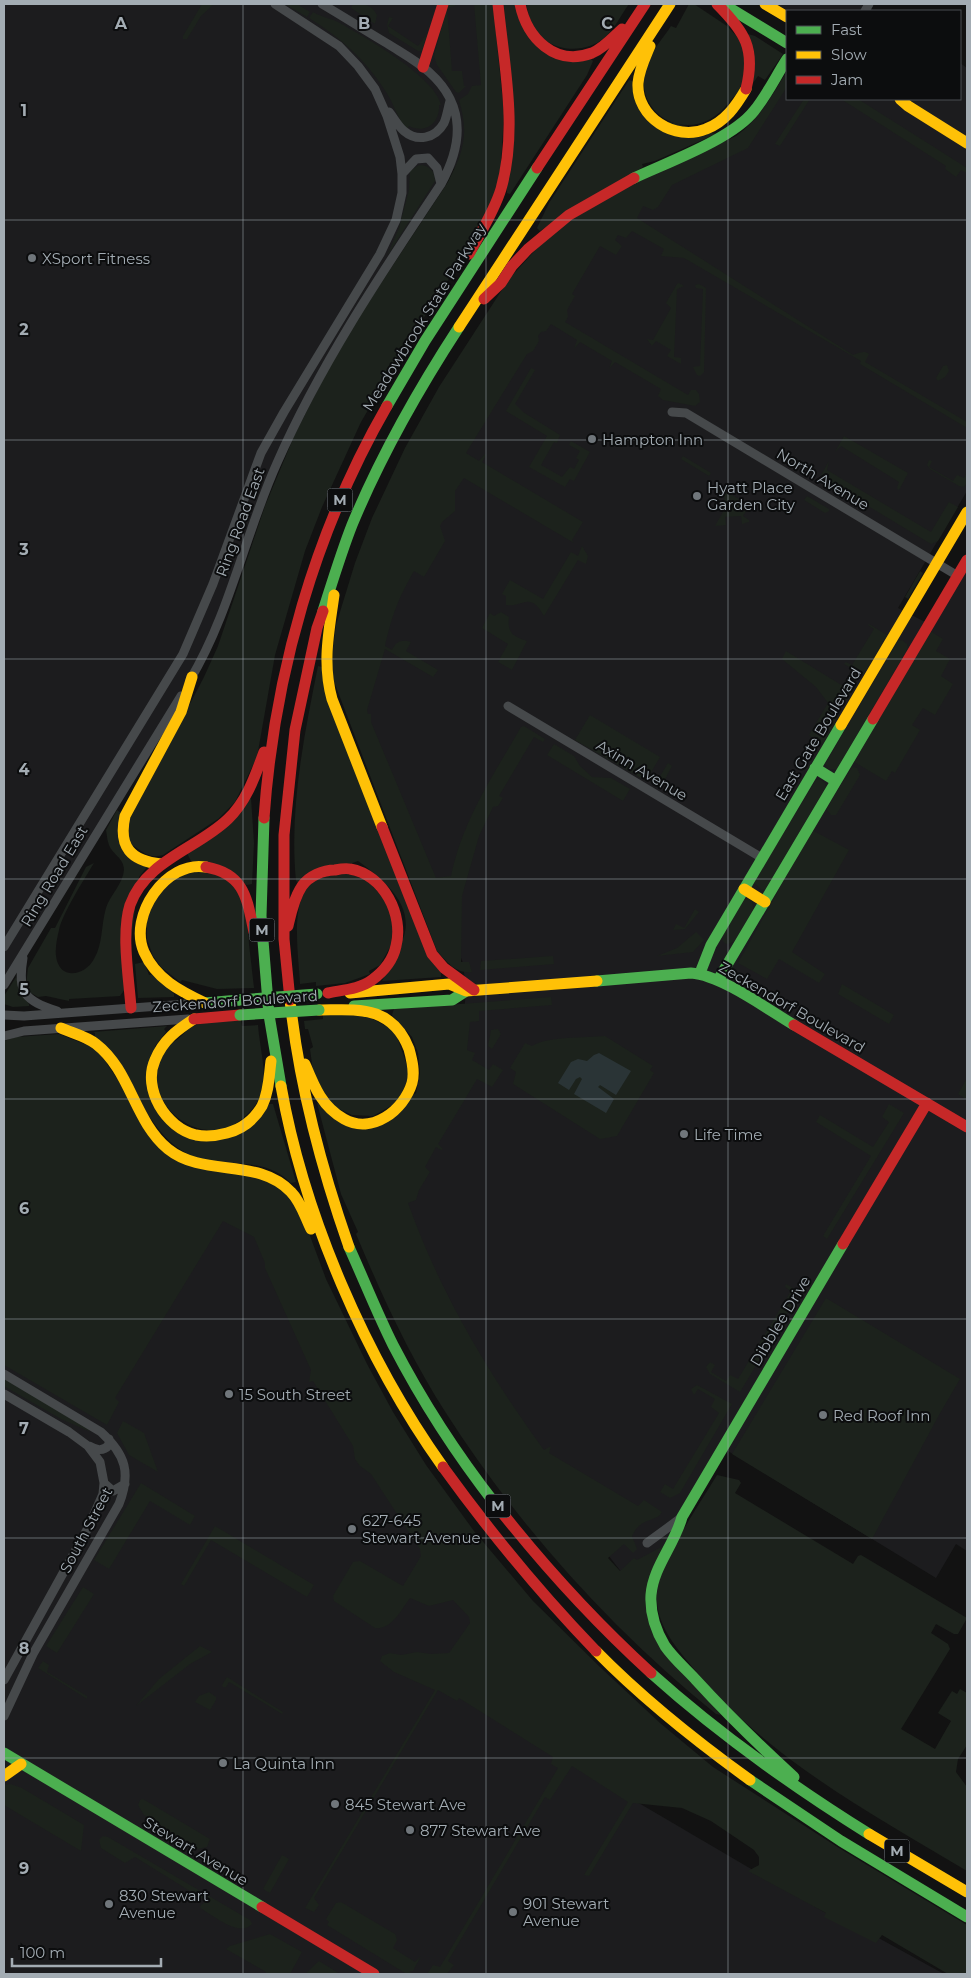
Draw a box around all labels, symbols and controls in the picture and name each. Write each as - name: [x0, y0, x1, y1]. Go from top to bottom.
- legend: [786, 10, 961, 100]
- text: A: [114, 14, 128, 33]
- text: B: [358, 14, 370, 33]
- text: C: [601, 14, 613, 33]
- text: Fast: [831, 20, 862, 39]
- text: Slow: [831, 45, 867, 64]
- text: Jam: [830, 70, 863, 89]
- text: 1: [21, 101, 27, 120]
- street label: Meadowbrook State Parkway: [358, 219, 490, 415]
- place label: XSport Fitness: [42, 249, 150, 268]
- marker: XSport Fitness: [26, 252, 38, 264]
- text: 2: [19, 320, 29, 339]
- place label: Hampton Inn: [602, 430, 703, 449]
- marker: Hampton Inn: [586, 433, 598, 445]
- street label: North Avenue: [773, 444, 873, 514]
- street label: Ring Road East: [211, 465, 269, 579]
- place label: Hyatt Place Garden City: [707, 478, 796, 514]
- road number: M: [328, 488, 352, 512]
- marker: Hyatt Place Garden City: [691, 490, 703, 502]
- text: 3: [18, 540, 29, 559]
- street label: East Gate Boulevard: [771, 664, 865, 804]
- street label: Axinn Avenue: [593, 735, 691, 805]
- text: 4: [18, 760, 30, 779]
- street label: Ring Road East: [16, 822, 92, 930]
- road number: M: [250, 918, 274, 942]
- street label: Zeckendorf Boulevard: [715, 957, 869, 1057]
- text: 5: [19, 980, 29, 999]
- street label: Zeckendorf Boulevard: [152, 986, 318, 1016]
- place label: Life Time: [694, 1125, 762, 1144]
- marker: Life Time: [678, 1128, 690, 1140]
- text: 6: [19, 1199, 29, 1218]
- street label: Dibblee Drive: [746, 1272, 814, 1370]
- place label: 15 South Street: [239, 1385, 351, 1404]
- marker: 15 South Street: [223, 1388, 235, 1400]
- place label: Red Roof Inn: [833, 1406, 931, 1425]
- marker: Red Roof Inn: [817, 1409, 829, 1421]
- text: 7: [19, 1419, 29, 1438]
- street label: South Street: [55, 1484, 117, 1576]
- road number: M: [486, 1494, 510, 1518]
- place label: 627-645 Stewart Avenue: [362, 1511, 481, 1547]
- marker: 627-645 Stewart Avenue: [346, 1523, 358, 1535]
- text: 8: [19, 1639, 29, 1658]
- place label: La Quinta Inn: [233, 1754, 335, 1773]
- marker: La Quinta Inn: [217, 1757, 229, 1769]
- place label: 845 Stewart Ave: [345, 1795, 466, 1814]
- marker: 845 Stewart Ave: [329, 1798, 341, 1810]
- street label: Stewart Avenue: [140, 1812, 252, 1890]
- place label: 877 Stewart Ave: [420, 1821, 540, 1840]
- marker: 877 Stewart Ave: [404, 1824, 416, 1836]
- road number: M: [884, 1840, 910, 1862]
- text: 9: [19, 1859, 29, 1878]
- place label: 830 Stewart Avenue: [119, 1886, 209, 1922]
- place label: 901 Stewart Avenue: [523, 1894, 609, 1930]
- marker: 830 Stewart Avenue: [103, 1898, 115, 1910]
- marker: 901 Stewart Avenue: [507, 1906, 519, 1918]
- scale bar: [12, 1936, 161, 1968]
- text: 100 m: [20, 1943, 65, 1962]

